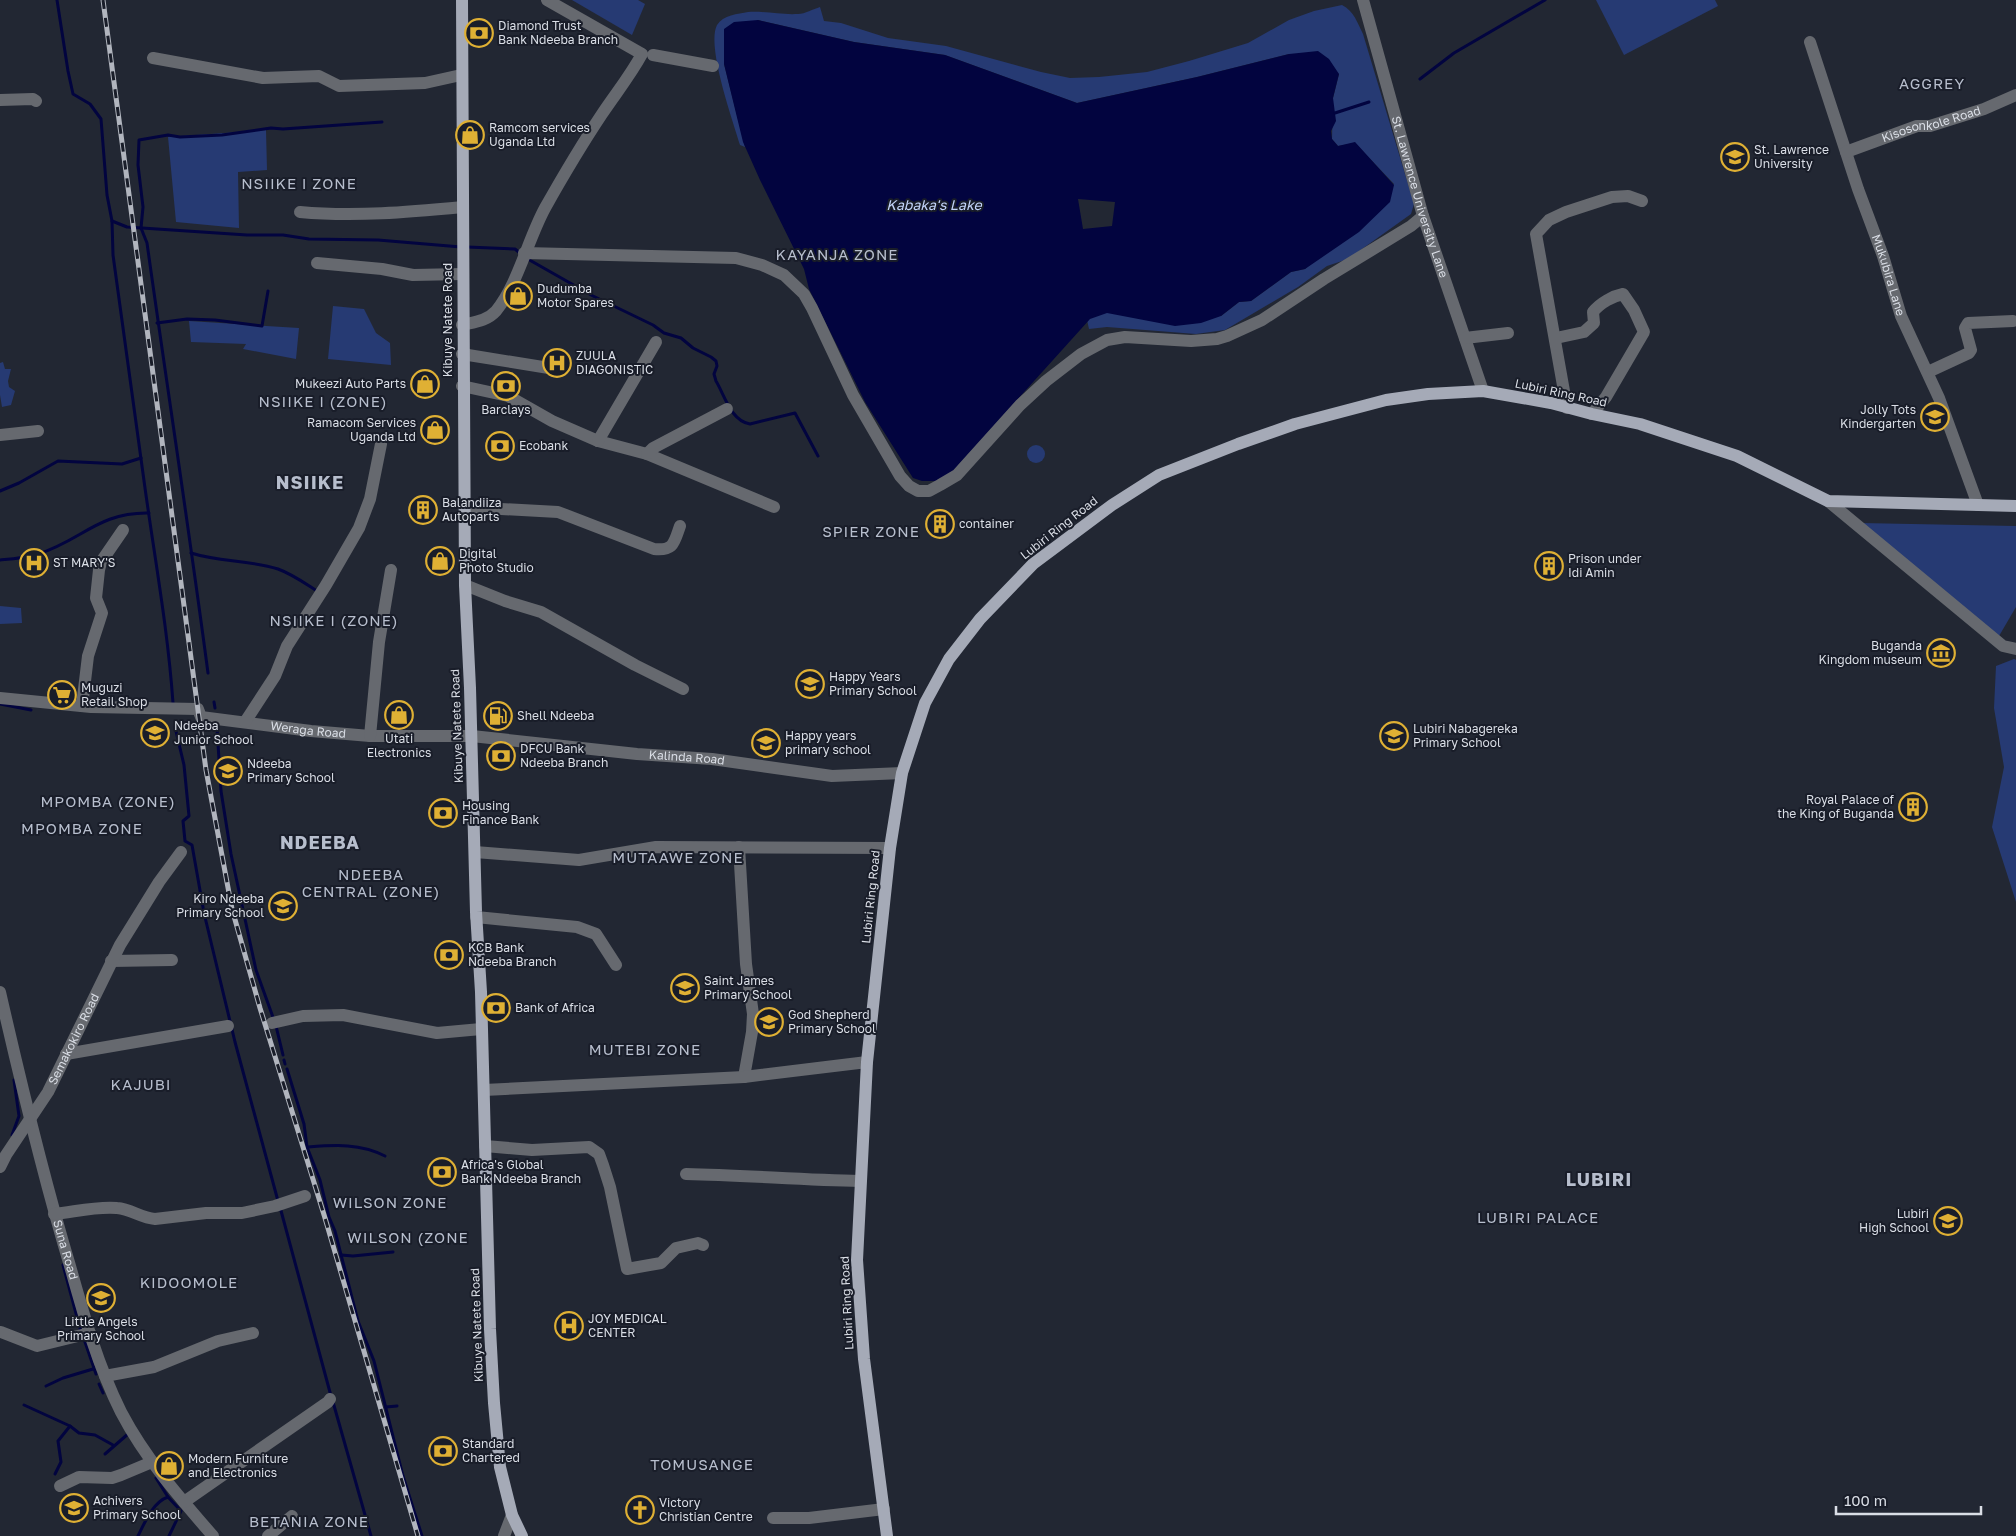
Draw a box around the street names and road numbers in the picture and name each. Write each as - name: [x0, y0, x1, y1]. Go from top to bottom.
- street label: Kisosonkole Road: [1879, 102, 1983, 145]
- street label: St. Lawrence University Lane: [1389, 114, 1452, 280]
- street label: Mukubira Lane: [1869, 232, 1909, 318]
- street label: Kibuye Natete Road: [440, 263, 455, 377]
- street label: Lubiri Ring Road: [1514, 375, 1609, 410]
- street label: Lubiri Ring Road: [1017, 493, 1100, 562]
- street label: Kibuye Natete Road: [447, 669, 466, 783]
- street label: Weraga Road: [270, 718, 347, 741]
- street label: Kalinda Road: [648, 747, 726, 768]
- street label: Lubiri Ring Road: [858, 849, 883, 944]
- street label: Semakokiro Road: [45, 991, 102, 1087]
- street label: Suna Road: [50, 1218, 81, 1281]
- street label: Lubiri Ring Road: [837, 1256, 856, 1350]
- street label: Kibuye Natete Road: [467, 1268, 486, 1382]

